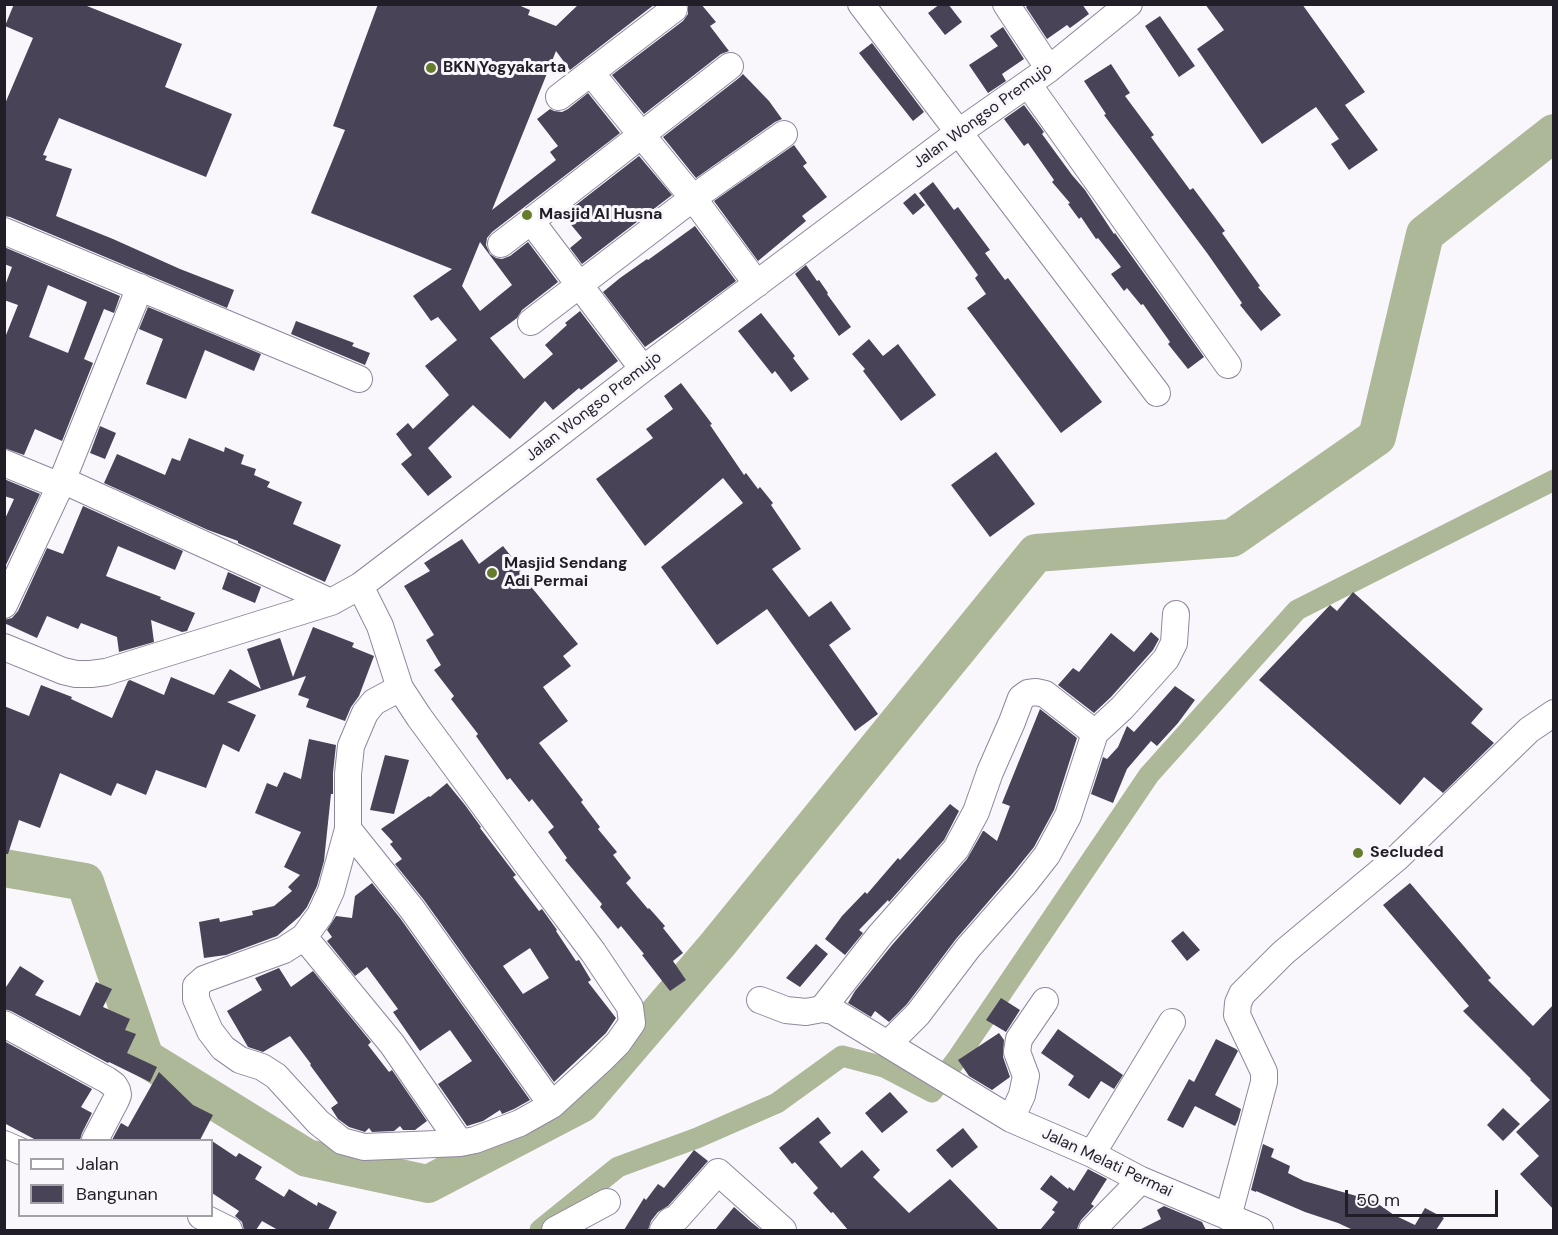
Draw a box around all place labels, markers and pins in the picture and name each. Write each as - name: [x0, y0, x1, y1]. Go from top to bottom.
- place label: BKN Yogyakarta: [443, 58, 566, 78]
- marker: BKN Yogyakarta: [424, 61, 438, 75]
- place label: Masjid Al Husna: [539, 205, 662, 225]
- marker: Masjid Al Husna: [520, 208, 534, 222]
- place label: Masjid Sendang Adi Permai: [504, 554, 628, 592]
- marker: Masjid Sendang Adi Permai: [485, 566, 499, 580]
- place label: Secluded: [1370, 843, 1444, 863]
- marker: Secluded: [1351, 846, 1365, 860]

